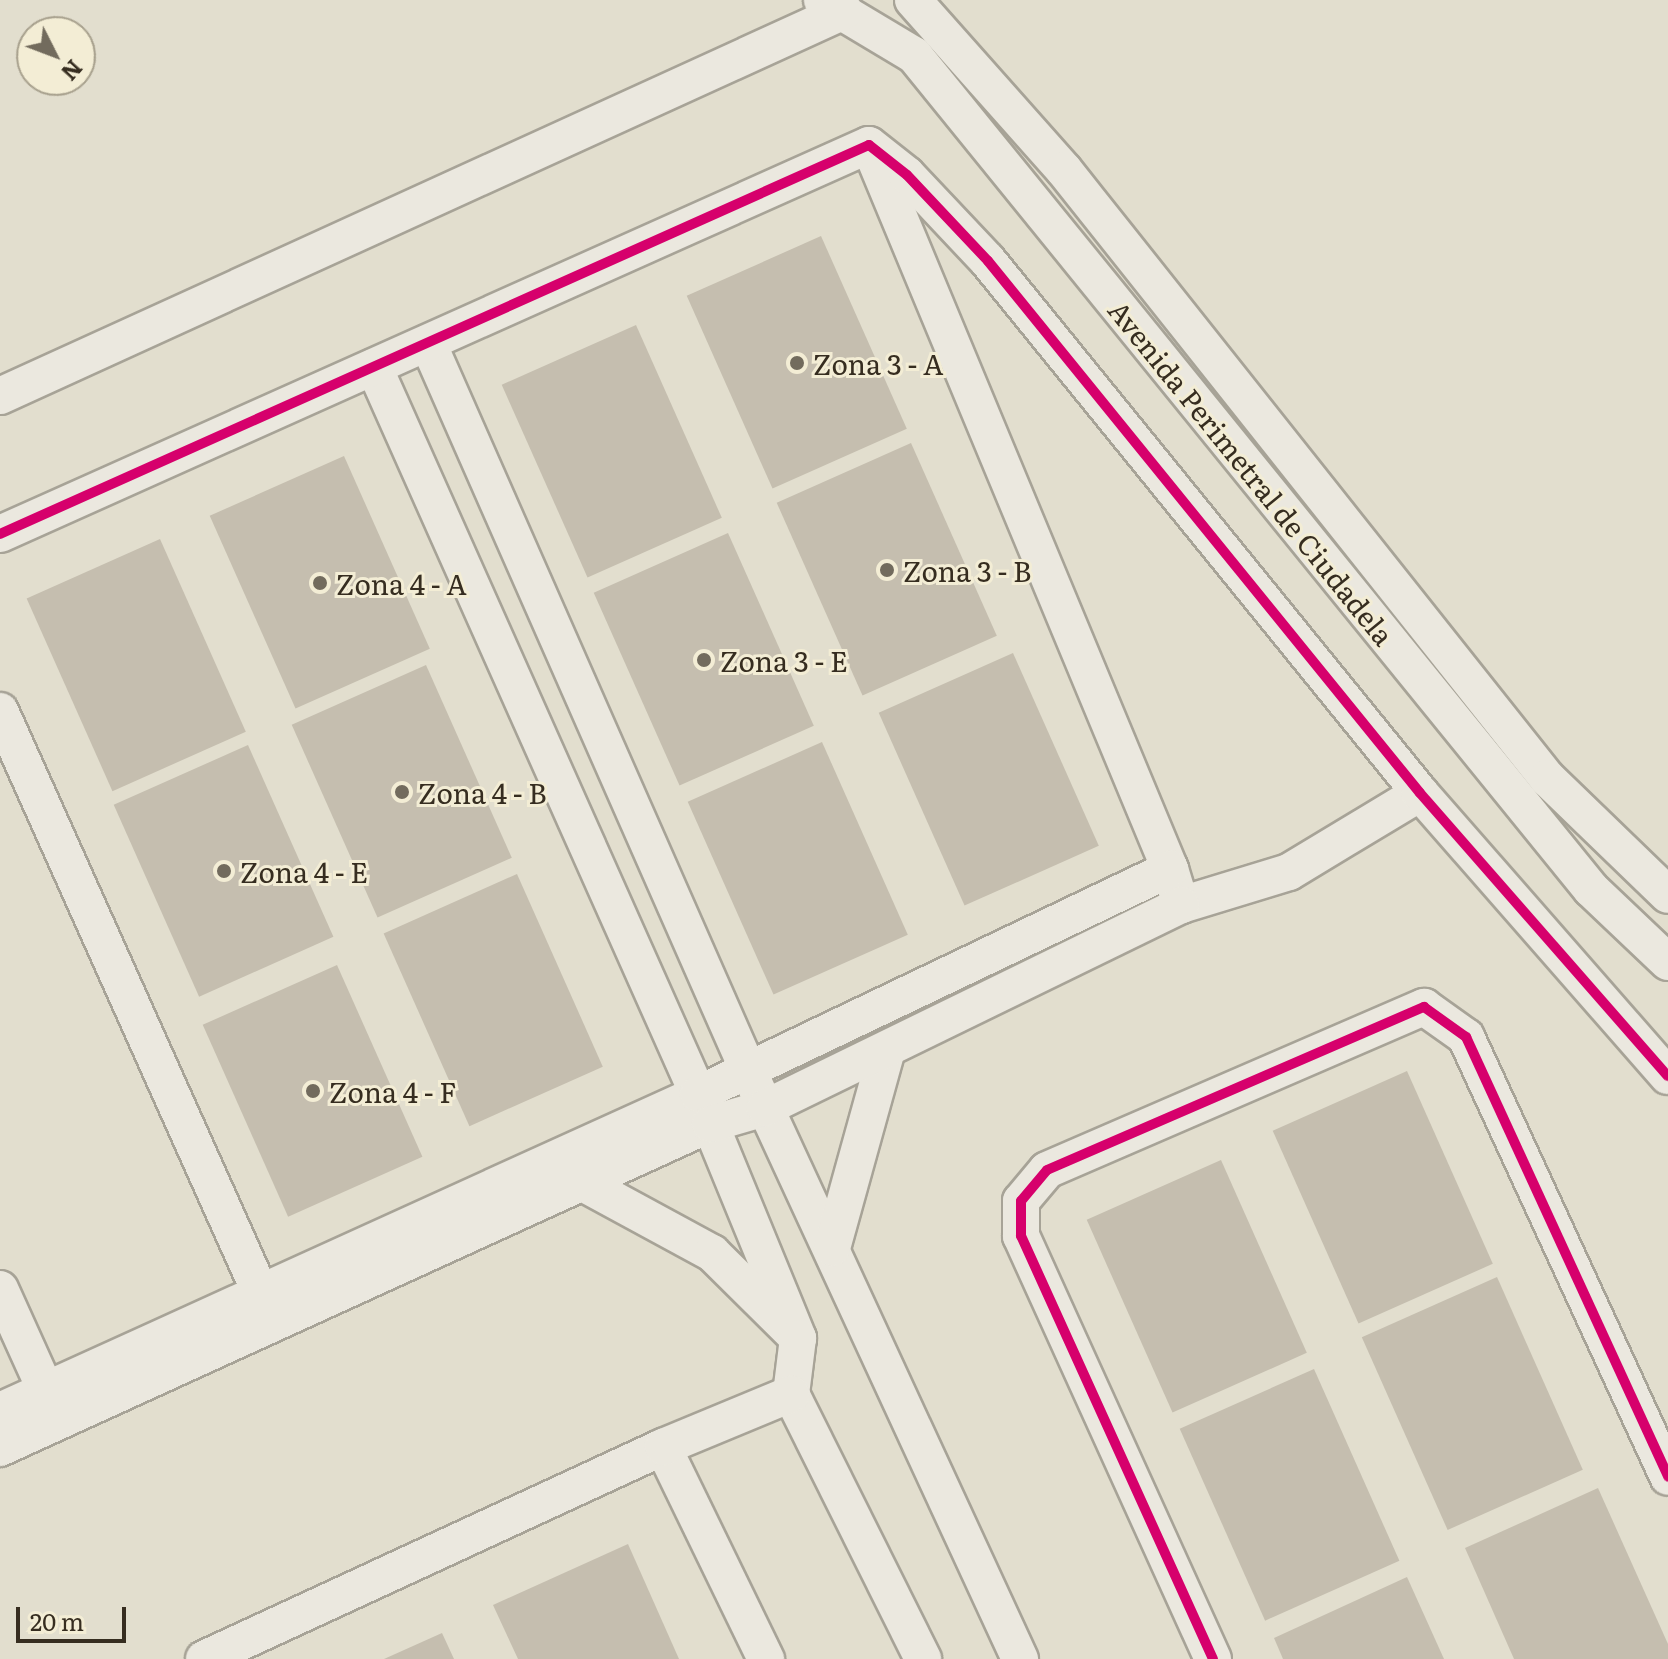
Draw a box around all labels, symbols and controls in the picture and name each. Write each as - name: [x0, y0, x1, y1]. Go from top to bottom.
- north arrow: [16, 16, 96, 96]
- text: N: [54, 53, 91, 89]
- street label: Avenida Perimetral de Ciudadela: [1102, 293, 1402, 651]
- place label: Zona 3 - A: [813, 346, 944, 380]
- marker: Zona 3 - A: [788, 354, 806, 372]
- place label: Zona 3 - B: [903, 553, 1032, 587]
- marker: Zona 3 - B: [878, 561, 896, 579]
- place label: Zona 4 - A: [336, 566, 467, 600]
- marker: Zona 4 - A: [311, 574, 329, 592]
- place label: Zona 3 - E: [720, 643, 848, 677]
- marker: Zona 3 - E: [695, 651, 713, 669]
- place label: Zona 4 - B: [418, 775, 547, 809]
- marker: Zona 4 - B: [393, 783, 411, 801]
- place label: Zona 4 - E: [240, 854, 368, 888]
- marker: Zona 4 - E: [215, 862, 233, 880]
- place label: Zona 4 - F: [329, 1074, 457, 1108]
- marker: Zona 4 - F: [304, 1082, 322, 1100]
- scale bar: [20, 1591, 130, 1641]
- text: 20 m: [30, 1603, 84, 1638]

